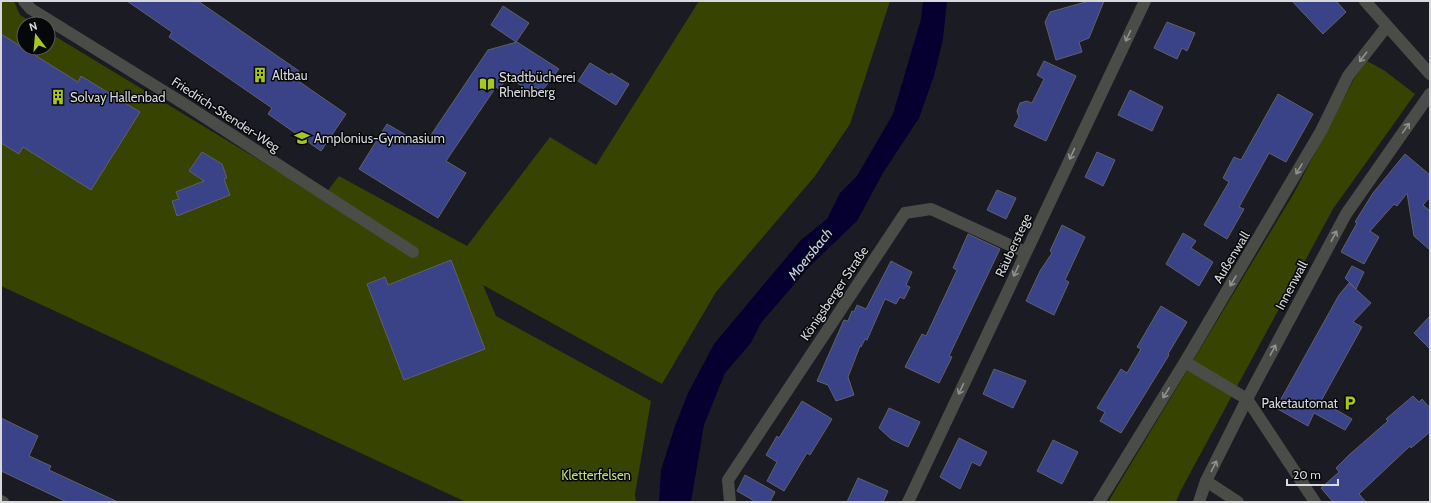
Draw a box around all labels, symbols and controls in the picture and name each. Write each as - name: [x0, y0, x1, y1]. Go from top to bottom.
- north arrow: [16, 16, 56, 56]
- text: N: [28, 19, 39, 34]
- one-way arrow: [1124, 30, 1131, 42]
- one-way arrow: [1359, 51, 1367, 62]
- building icon: Altbau: [251, 66, 269, 84]
- place label: Altbau: [272, 67, 308, 83]
- place label: Stadtbücherei Rheinberg: [499, 69, 576, 100]
- street label: Friedrich-Stender-Weg: [169, 73, 284, 155]
- library icon: Stadtbücherei Rheinberg: [478, 75, 496, 93]
- building icon: Solvay Hallenbad: [49, 88, 67, 106]
- place label: Solvay Hallenbad: [70, 89, 165, 105]
- one-way arrow: [1402, 122, 1410, 133]
- school or university icon: Amplonius-Gymnasium: [293, 129, 311, 147]
- place label: Amplonius-Gymnasium: [314, 130, 445, 146]
- one-way arrow: [1068, 147, 1075, 159]
- one-way arrow: [1294, 163, 1302, 175]
- street label: Räuberstege: [991, 210, 1035, 279]
- water label: Moersbach: [783, 224, 836, 284]
- street label: Außenwall: [1209, 228, 1253, 286]
- one-way arrow: [1331, 230, 1338, 242]
- street label: Königsberger Straße: [797, 243, 872, 343]
- street label: Innenwall: [1271, 258, 1311, 312]
- one-way arrow: [1012, 265, 1019, 277]
- one-way arrow: [1228, 275, 1236, 287]
- one-way arrow: [1270, 345, 1277, 357]
- one-way arrow: [957, 382, 964, 394]
- one-way arrow: [1162, 387, 1170, 399]
- parking icon: Paketautomat: [1341, 394, 1359, 412]
- place label: Paketautomat: [1262, 395, 1339, 411]
- one-way arrow: [1211, 460, 1218, 472]
- scale bar: [1287, 461, 1338, 487]
- park label: Kletterfelsen: [561, 467, 631, 483]
- text: 20 m: [1293, 467, 1321, 482]

